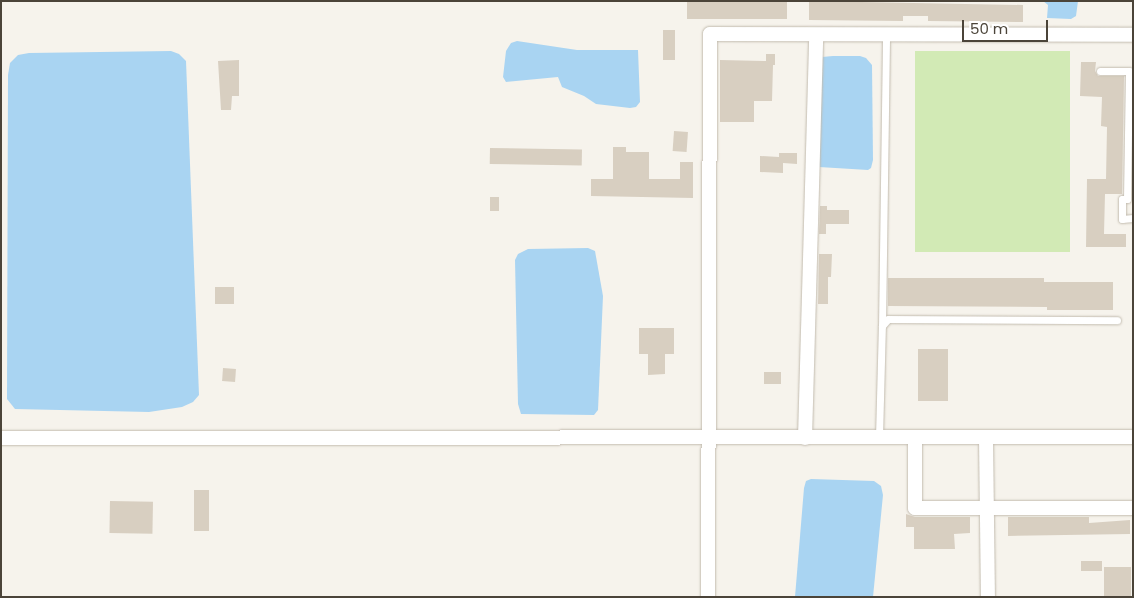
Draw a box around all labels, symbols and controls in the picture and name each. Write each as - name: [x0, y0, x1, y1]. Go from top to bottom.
- scale bar: [964, 10, 1050, 42]
- text: 50 m: [970, 18, 1008, 39]

